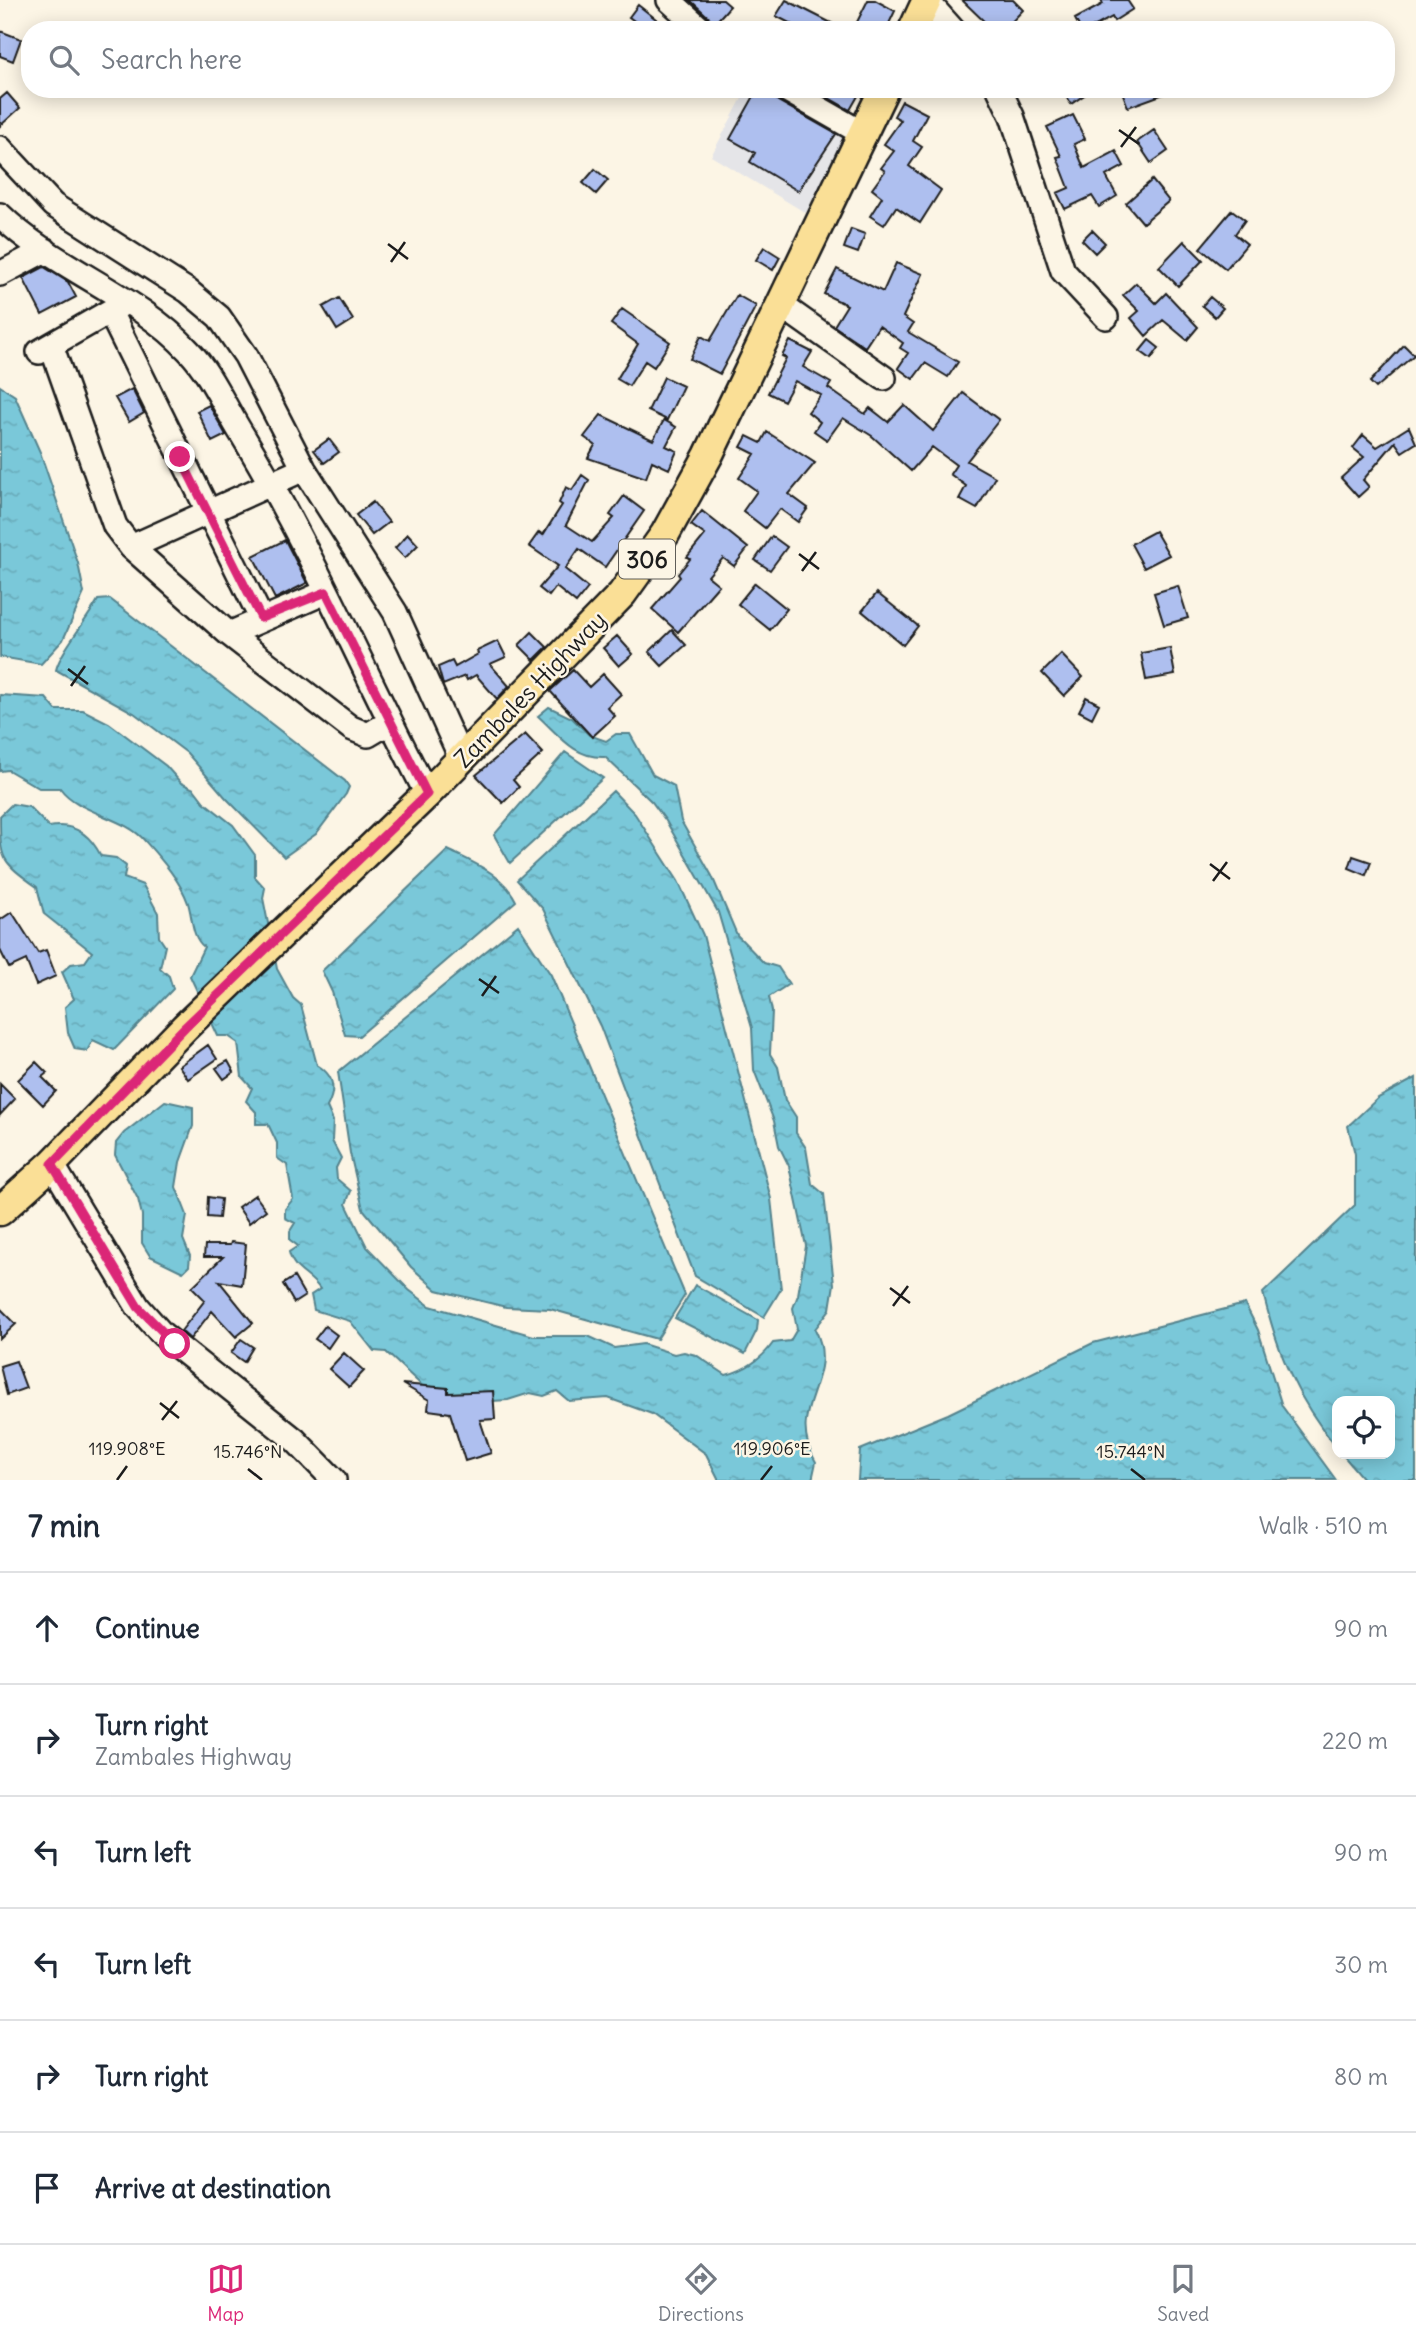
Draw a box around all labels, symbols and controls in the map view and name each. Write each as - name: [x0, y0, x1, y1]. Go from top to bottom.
- search box: [21, 21, 1395, 98]
- icon: search: [45, 41, 83, 79]
- text: Search here: [101, 43, 242, 76]
- route end: [164, 441, 195, 472]
- road number: 306: [619, 540, 675, 579]
- street label: Zambales Highway: [448, 605, 612, 773]
- route start: [159, 1328, 190, 1359]
- map controls: [1332, 1396, 1395, 1459]
- button: locate: [1332, 1396, 1395, 1459]
- text: 119.908°E: [88, 1437, 166, 1460]
- text: 119.906°E: [733, 1437, 811, 1460]
- text: 15.746°N: [214, 1440, 282, 1463]
- text: 15.744°N: [1097, 1440, 1165, 1463]
- text: 7 min: [28, 1507, 100, 1545]
- text: Walk · 510 m: [1259, 1511, 1388, 1540]
- icon: ahead: [28, 1609, 66, 1647]
- text: Continue: [95, 1612, 200, 1645]
- text: 90 m: [1334, 1614, 1388, 1643]
- text: Turn right: [95, 1709, 208, 1742]
- icon: right: [28, 1721, 66, 1759]
- text: 220 m: [1322, 1726, 1388, 1755]
- text: Zambales Highway: [95, 1742, 292, 1771]
- icon: left: [28, 1833, 66, 1871]
- text: Turn left: [95, 1836, 191, 1869]
- text: 90 m: [1334, 1838, 1388, 1867]
- icon: left: [28, 1945, 66, 1983]
- text: Turn left: [95, 1948, 191, 1981]
- text: 30 m: [1334, 1950, 1388, 1979]
- icon: right: [28, 2057, 66, 2095]
- text: Turn right: [95, 2060, 208, 2093]
- text: 80 m: [1334, 2062, 1388, 2091]
- icon: arrive: [28, 2169, 66, 2207]
- text: Arrive at destination: [95, 2172, 331, 2205]
- tab: Map: [207, 2260, 245, 2326]
- tab: Directions: [658, 2260, 744, 2326]
- tab: Saved: [1157, 2260, 1209, 2326]

